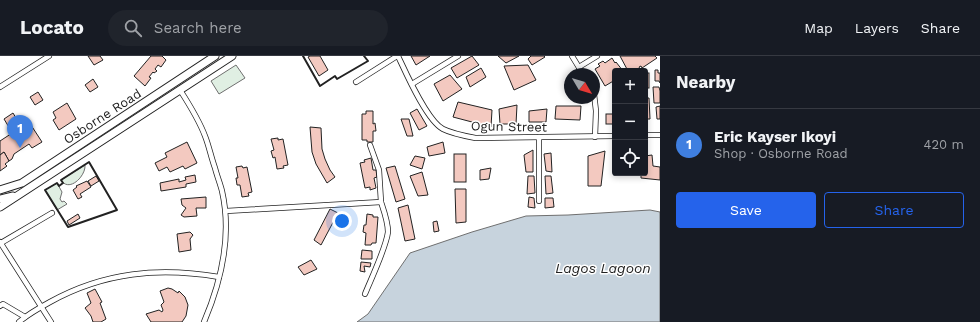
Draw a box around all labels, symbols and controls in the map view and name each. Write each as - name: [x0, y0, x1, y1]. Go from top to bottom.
- search box: [108, 10, 388, 46]
- text: Locato: [20, 16, 84, 39]
- icon: search: [122, 17, 144, 39]
- text: Search here: [154, 19, 242, 37]
- text: Map: [804, 20, 833, 36]
- text: Layers: [855, 20, 899, 36]
- text: Share: [921, 20, 960, 36]
- north arrow: [564, 68, 600, 104]
- map controls: [612, 68, 648, 176]
- button: +: [612, 68, 648, 104]
- text: Nearby: [676, 72, 735, 92]
- street label: Osborne Road: [61, 86, 144, 147]
- button: −: [612, 104, 648, 140]
- pin: 1: [7, 115, 33, 148]
- street label: Ogun Street: [471, 118, 548, 135]
- text: Eric Kayser Ikoyi: [714, 128, 836, 146]
- text: 1: [686, 137, 692, 152]
- text: 420 m: [924, 137, 964, 152]
- button: locate: [612, 140, 648, 176]
- text: Shop · Osborne Road: [714, 146, 848, 161]
- button: Save: [676, 192, 816, 228]
- button: Share: [824, 192, 964, 228]
- your location: [332, 211, 352, 231]
- water label: Lagos Lagoon: [555, 260, 651, 276]

